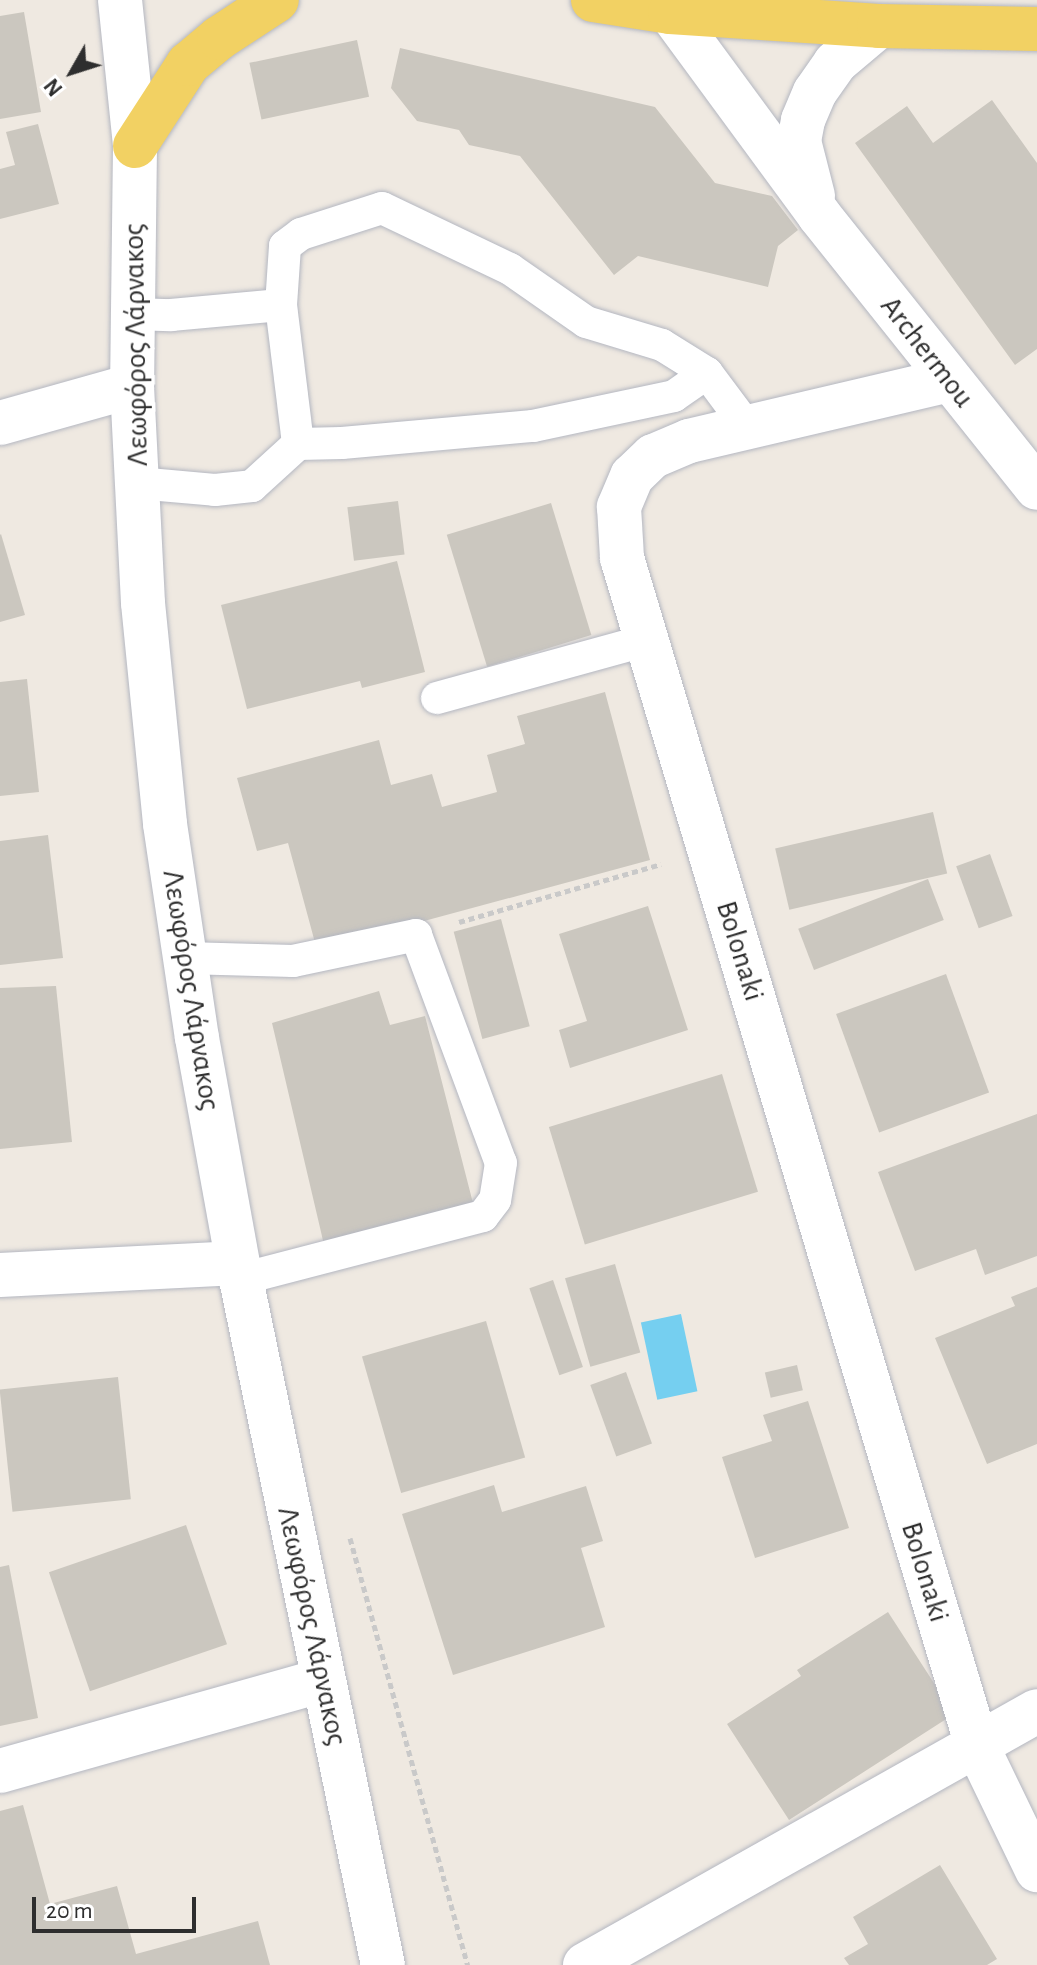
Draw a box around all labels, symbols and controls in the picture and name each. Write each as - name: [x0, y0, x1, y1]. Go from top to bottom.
- north arrow: [32, 32, 112, 112]
- text: N: [40, 74, 67, 100]
- street label: Λεωφόρος Λάρνακος: [116, 223, 156, 467]
- street label: Archermou: [872, 289, 982, 415]
- street label: Λεωφόρος Λάρνακος: [154, 867, 228, 1113]
- street label: Bolonaki: [708, 897, 772, 1005]
- street label: Λεωφόρος Λάρνακος: [269, 1504, 355, 1748]
- street label: Bolonaki: [893, 1518, 957, 1626]
- scale bar: [36, 1881, 200, 1931]
- text: 20 m: [46, 1899, 93, 1923]

